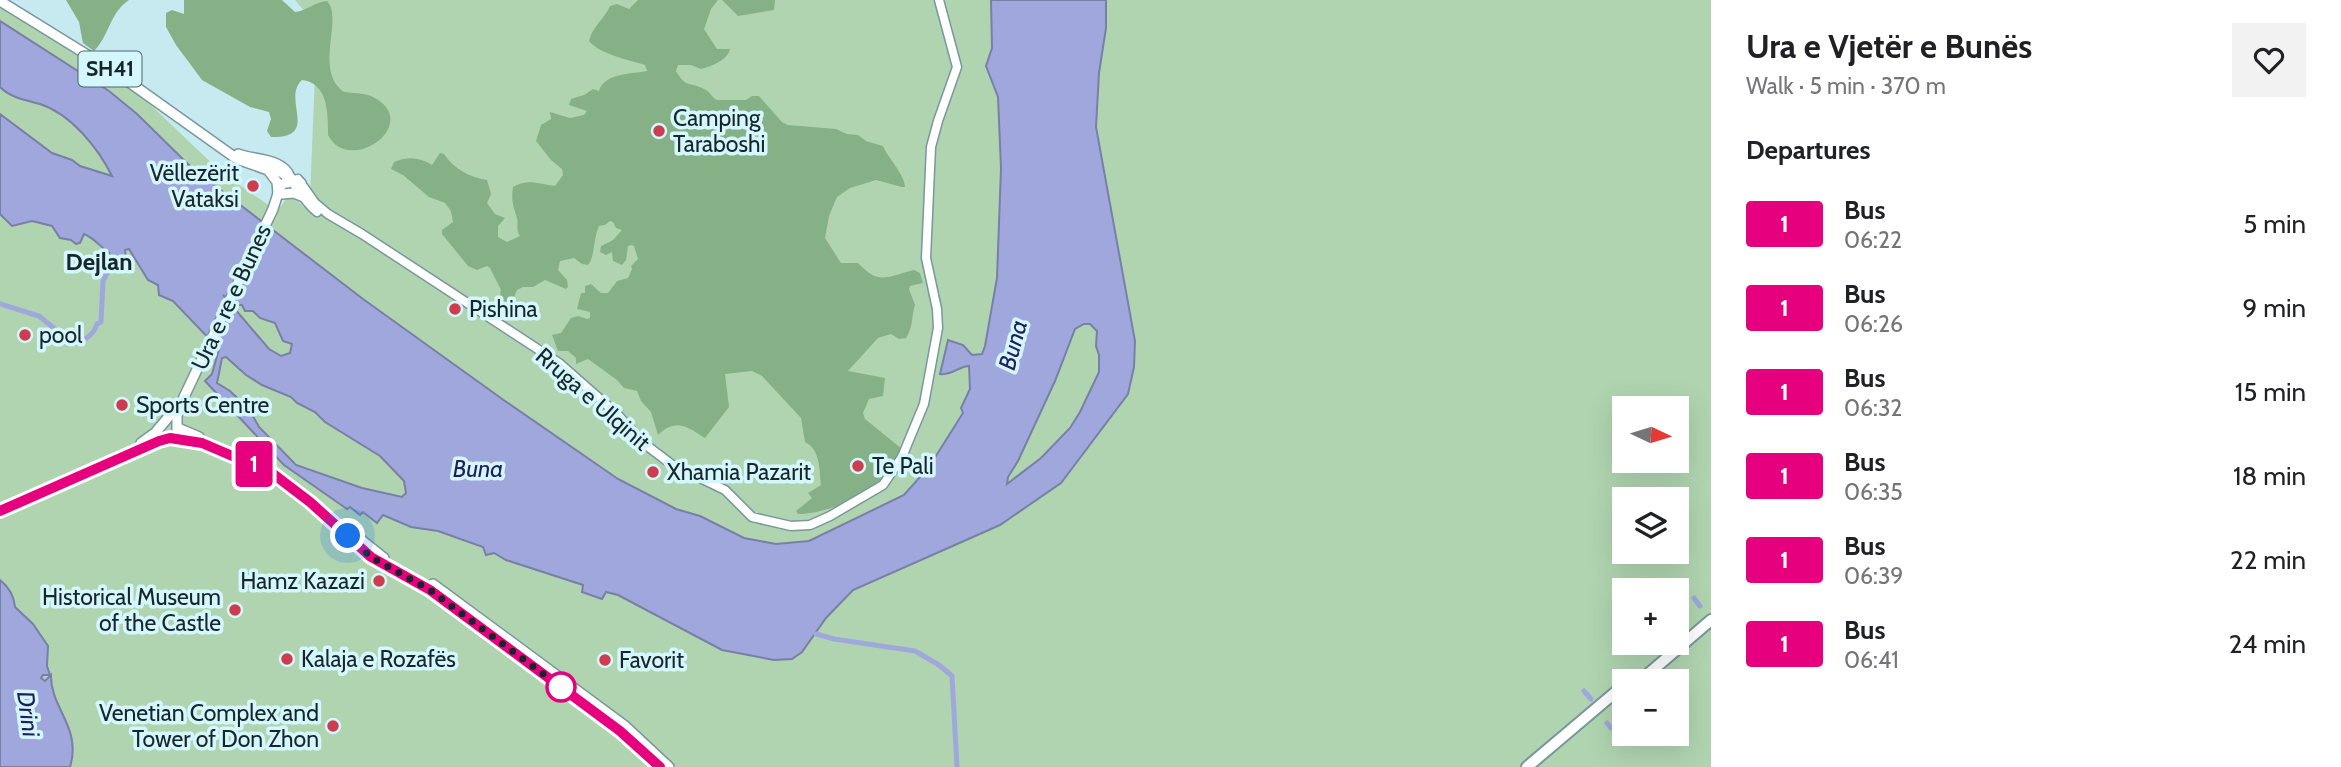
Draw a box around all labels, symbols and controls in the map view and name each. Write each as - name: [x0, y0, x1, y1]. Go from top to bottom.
- button: heart: [2232, 23, 2306, 97]
- text: Ura e Vjetër e Bunës: [1746, 26, 2032, 66]
- road number: SH41: [78, 52, 142, 86]
- text: Walk · 5 min · 370 m: [1746, 72, 1946, 100]
- place label: Camping Taraboshi: [673, 104, 765, 158]
- marker: Camping Taraboshi: [651, 123, 667, 139]
- text: Departures: [1746, 134, 1870, 166]
- place label: Vëllezërit Vataksi: [150, 159, 239, 213]
- marker: Vëllezërit Vataksi: [245, 178, 261, 194]
- text: Bus: [1844, 194, 1885, 226]
- text: 5 min: [2243, 208, 2306, 240]
- text: 1: [1780, 209, 1789, 238]
- street label: Ura e re e Bunes: [185, 220, 277, 374]
- text: 06:22: [1844, 226, 1902, 254]
- district label: Dejlan: [66, 247, 132, 276]
- text: Bus: [1844, 278, 1885, 310]
- text: 9 min: [2243, 292, 2306, 324]
- text: 1: [1780, 293, 1789, 322]
- place label: Pishina: [469, 295, 538, 323]
- marker: Pishina: [447, 301, 463, 317]
- text: 06:26: [1844, 310, 1903, 338]
- water label: Buna: [992, 317, 1033, 373]
- place label: pool: [39, 321, 83, 349]
- marker: pool: [17, 327, 33, 343]
- street label: Rruga e Ulqinit: [530, 342, 656, 456]
- text: Bus: [1844, 362, 1885, 394]
- text: 15 min: [2235, 376, 2306, 408]
- text: 1: [1780, 377, 1789, 406]
- place label: Sports Centre: [136, 391, 269, 419]
- text: 06:32: [1844, 394, 1902, 422]
- north arrow: [1612, 396, 1689, 472]
- map controls: [1612, 396, 1689, 746]
- marker: Sports Centre: [114, 397, 130, 413]
- line badge: 1: [231, 441, 277, 487]
- text: Bus: [1844, 446, 1885, 478]
- text: 1: [250, 449, 258, 478]
- place label: Te Pali: [872, 452, 934, 480]
- water label: Buna: [453, 454, 503, 483]
- place label: Xhamia Pazarit: [667, 458, 811, 486]
- marker: Te Pali: [850, 458, 866, 474]
- text: 18 min: [2233, 460, 2306, 492]
- text: 1: [1780, 461, 1789, 490]
- marker: Xhamia Pazarit: [645, 464, 661, 480]
- text: 06:35: [1844, 478, 1903, 506]
- button: layers: [1612, 487, 1689, 564]
- your location: [330, 518, 365, 553]
- text: Bus: [1844, 530, 1885, 562]
- text: 22 min: [2230, 544, 2306, 576]
- text: 1: [1780, 545, 1789, 574]
- text: 06:39: [1844, 562, 1903, 590]
- place label: Hamz Kazazi: [240, 567, 365, 595]
- marker: Hamz Kazazi: [371, 573, 387, 589]
- button: +: [1612, 578, 1689, 655]
- place label: Historical Museum of the Castle: [42, 583, 221, 637]
- marker: Historical Museum of the Castle: [227, 602, 243, 618]
- text: Bus: [1844, 614, 1885, 646]
- text: 24 min: [2229, 628, 2306, 660]
- text: 1: [1780, 629, 1789, 658]
- place label: Kalaja e Rozafës: [301, 645, 456, 673]
- place label: Favorit: [619, 646, 684, 674]
- text: 06:41: [1844, 646, 1899, 674]
- marker: Kalaja e Rozafës: [279, 651, 295, 667]
- marker: Favorit: [597, 652, 613, 668]
- button: −: [1612, 669, 1689, 746]
- unlabelled marker: [546, 672, 576, 702]
- water label: Drini: [11, 689, 46, 740]
- place label: Venetian Complex and Tower of Don Zhon: [99, 699, 319, 753]
- marker: Venetian Complex and Tower of Don Zhon: [325, 718, 341, 734]

